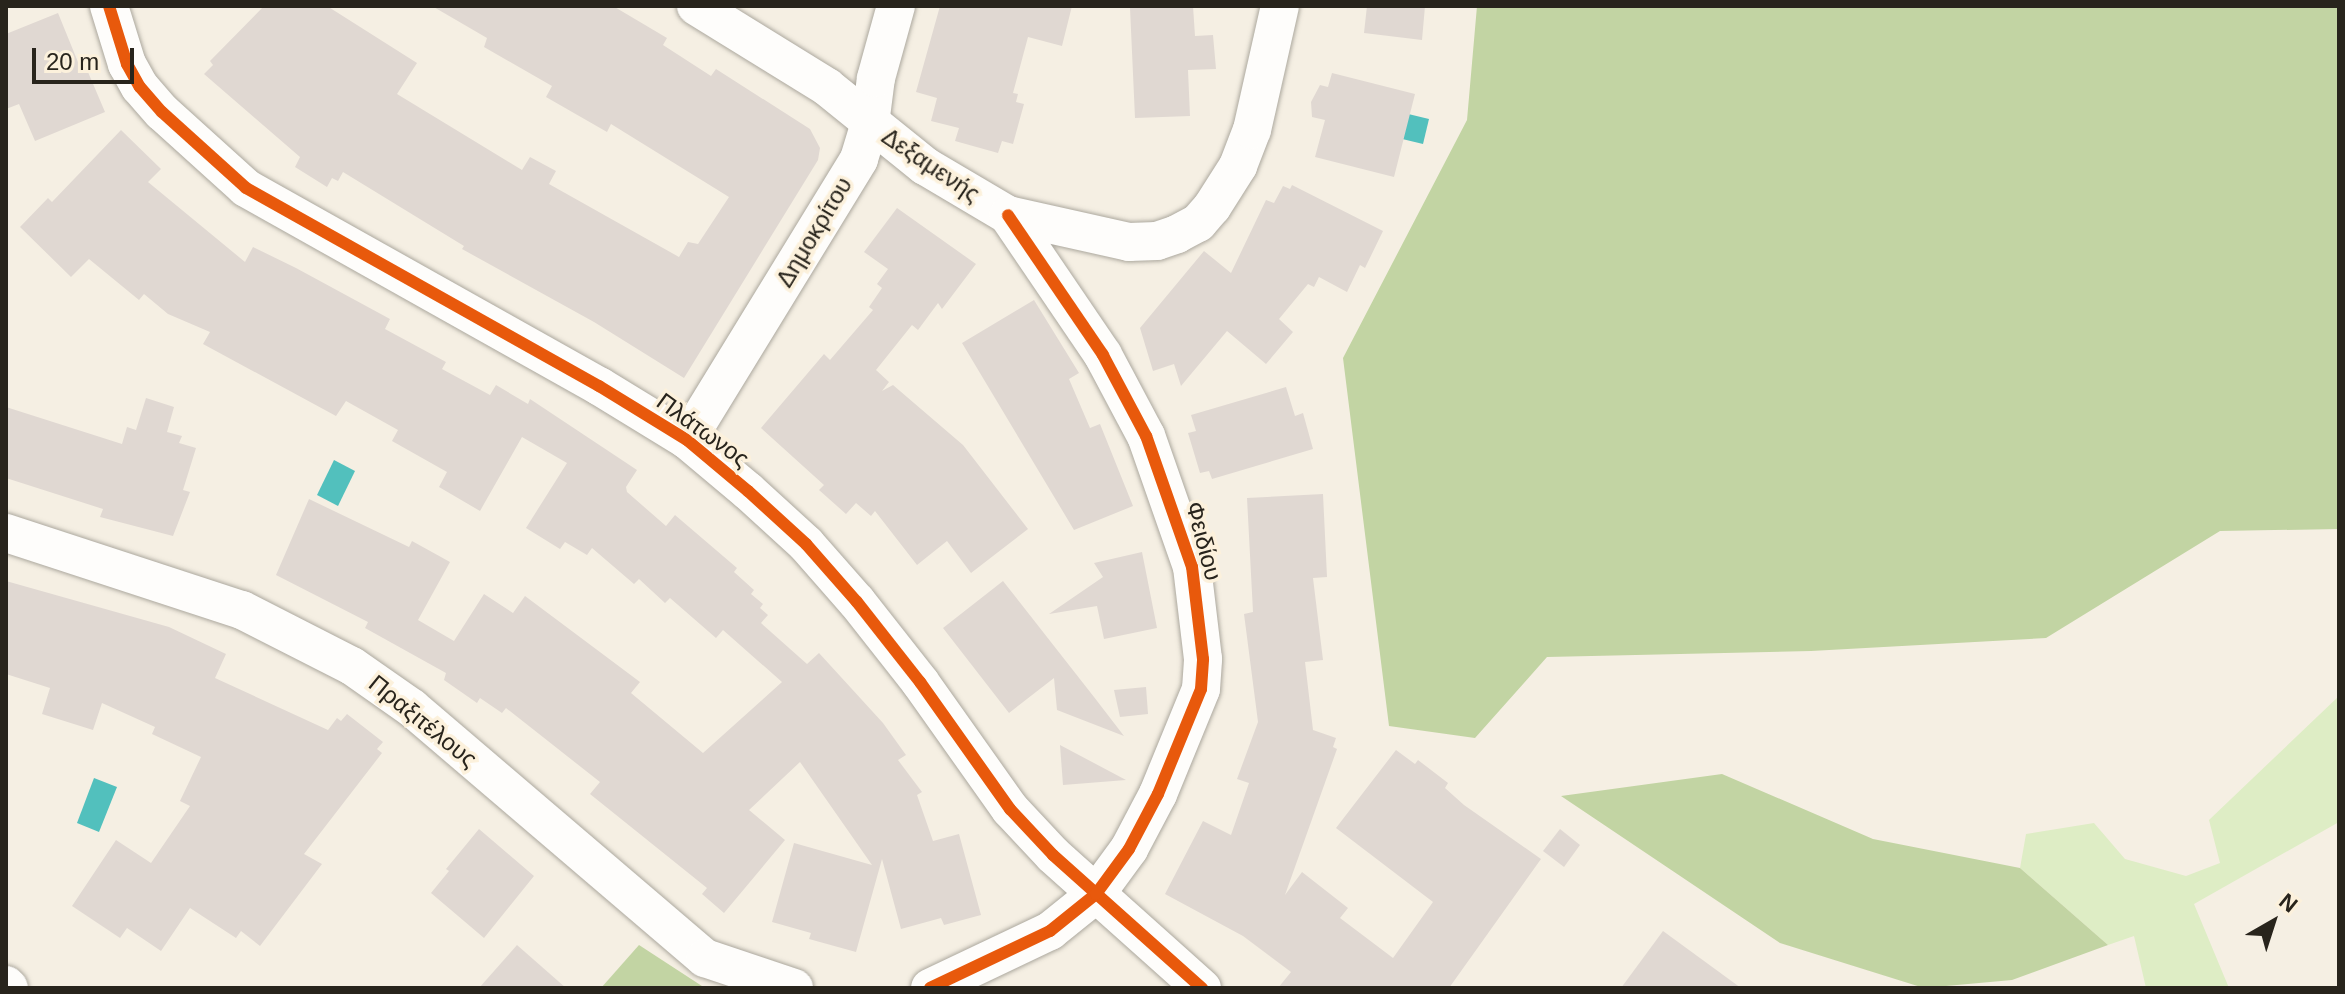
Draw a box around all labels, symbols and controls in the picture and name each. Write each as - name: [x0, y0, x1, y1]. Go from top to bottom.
- scale bar: [36, 32, 138, 82]
- text: 20 m: [46, 48, 99, 75]
- street label: Δεξαμενής: [876, 122, 986, 208]
- street label: Δημοκρίτου: [770, 172, 858, 292]
- street label: Πλάτωνος: [651, 387, 755, 473]
- street label: Φειδίου: [1180, 498, 1228, 584]
- street label: Πραξιτέλους: [363, 669, 483, 773]
- north arrow: [2233, 882, 2313, 962]
- text: N: [2274, 888, 2302, 918]

